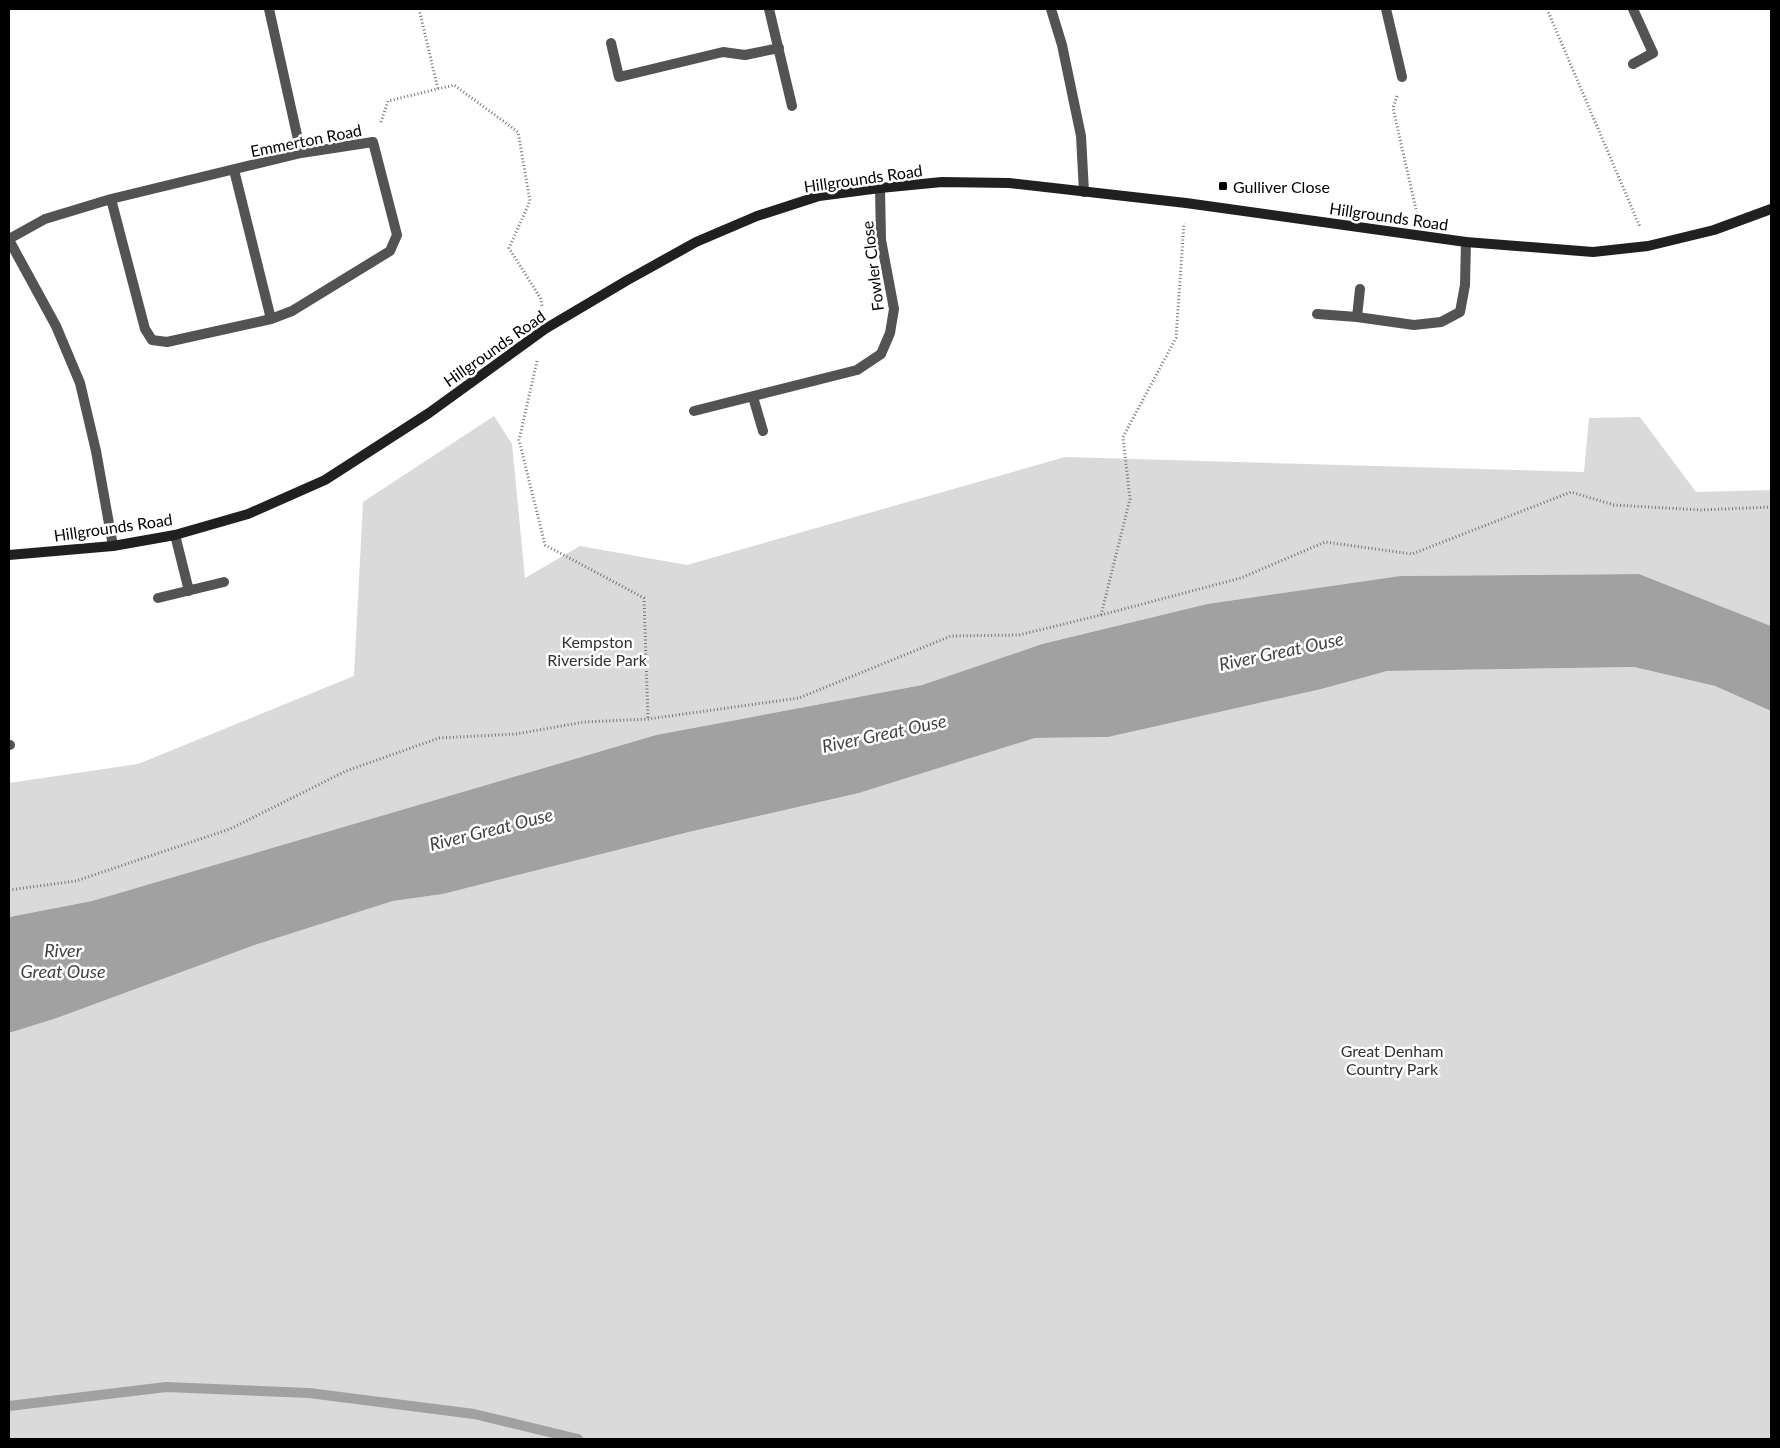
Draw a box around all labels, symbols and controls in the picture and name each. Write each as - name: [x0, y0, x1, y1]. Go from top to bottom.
- street label: Emmerton Road: [249, 120, 363, 160]
- street label: Hillgrounds Road: [802, 160, 924, 196]
- place label: Gulliver Close: [1233, 177, 1330, 196]
- marker: Gulliver Close: [1217, 180, 1229, 192]
- street label: Hillgrounds Road: [1328, 198, 1450, 234]
- street label: Fowler Close: [857, 220, 887, 312]
- street label: Hillgrounds Road: [440, 306, 548, 390]
- street label: Hillgrounds Road: [52, 509, 174, 545]
- water label: River Great Ouse: [1217, 627, 1345, 675]
- park label: Kempston Riverside Park: [547, 632, 648, 669]
- water label: River Great Ouse: [820, 709, 948, 757]
- water label: River Great Ouse: [427, 803, 555, 855]
- water label: River Great Ouse: [20, 939, 106, 982]
- park label: Great Denham Country Park: [1341, 1041, 1443, 1078]

